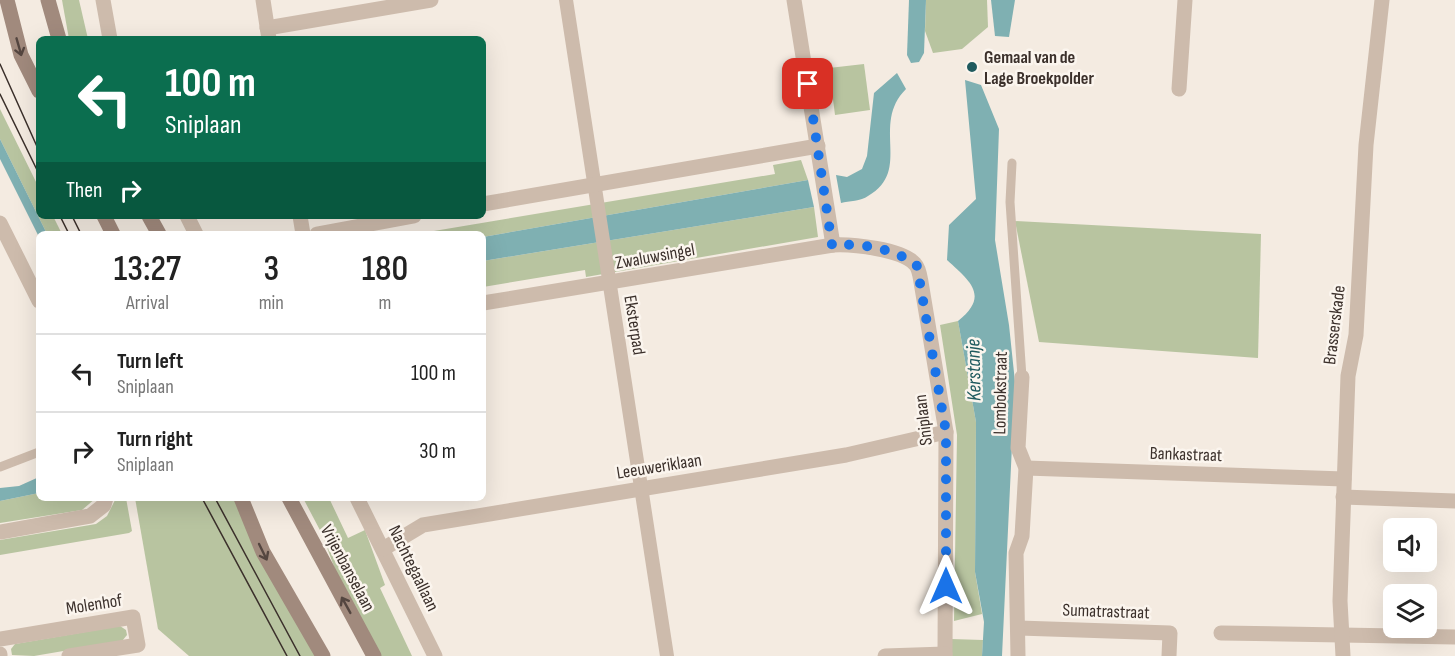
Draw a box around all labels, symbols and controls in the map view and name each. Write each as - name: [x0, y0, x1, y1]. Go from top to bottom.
- one-way arrow: [14, 37, 25, 56]
- place label: Gemaal van de Lage Broekpolder: [984, 47, 1094, 89]
- text: 100 m: [165, 58, 256, 109]
- pin: [782, 58, 833, 109]
- icon: left: [66, 60, 144, 138]
- marker: Gemaal van de Lage Broekpolder: [965, 60, 979, 74]
- icon: arrive: [791, 67, 824, 100]
- text: Sniplaan: [165, 109, 242, 141]
- icon: right: [114, 174, 147, 207]
- text: Then: [66, 177, 102, 204]
- street label: Zwaluwsingel: [614, 239, 696, 274]
- text: 13:27: [114, 248, 181, 291]
- text: 3: [263, 248, 279, 291]
- text: 180: [362, 248, 408, 291]
- street label: Brasserskade: [1319, 284, 1350, 366]
- text: Arrival: [126, 291, 169, 315]
- text: min: [259, 291, 284, 315]
- text: m: [379, 291, 391, 315]
- street label: Eksterpad: [619, 294, 650, 356]
- water label: Kerstanje: [961, 338, 987, 401]
- text: Turn left: [117, 348, 183, 375]
- street label: Lombokstraat: [989, 351, 1012, 435]
- icon: left: [66, 357, 99, 390]
- text: 100 m: [411, 360, 456, 387]
- text: Sniplaan: [117, 375, 174, 399]
- street label: Sniplaan: [910, 393, 937, 447]
- text: Turn right: [117, 426, 193, 453]
- icon: right: [66, 435, 99, 468]
- text: 30 m: [419, 438, 456, 465]
- street label: Bankastraat: [1149, 443, 1223, 466]
- street label: Leeuweriklaan: [615, 449, 703, 484]
- text: Sniplaan: [117, 453, 174, 477]
- map controls: [1383, 518, 1437, 638]
- button: sound: [1383, 518, 1437, 572]
- street label: Vrijenbanselaan: [316, 521, 379, 615]
- street label: Nachtegaallaan: [384, 522, 443, 615]
- one-way arrow: [258, 543, 270, 561]
- position arrow: [914, 554, 978, 618]
- button: layers: [1383, 584, 1437, 638]
- street label: Molenhof: [64, 590, 125, 619]
- one-way arrow: [340, 596, 351, 614]
- street label: Sumatrastraat: [1062, 599, 1150, 624]

